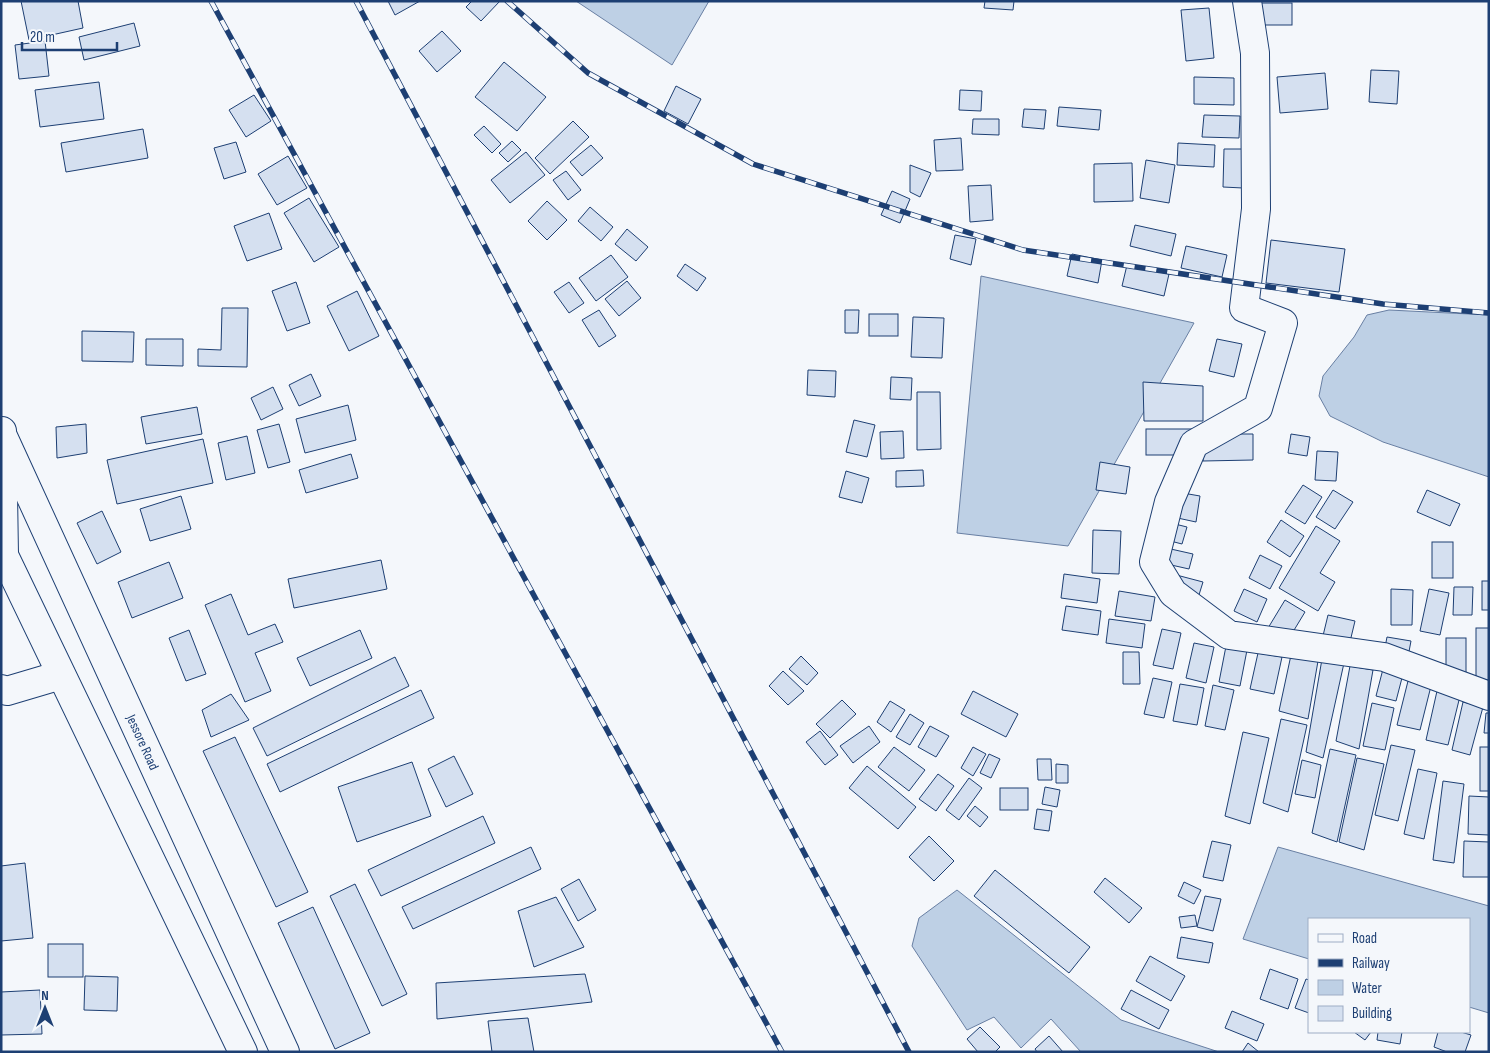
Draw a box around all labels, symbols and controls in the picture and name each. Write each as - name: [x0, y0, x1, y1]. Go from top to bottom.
- scale bar: [22, 20, 118, 52]
- text: 20 m: [30, 28, 55, 47]
- street label: Jessore Road: [122, 711, 163, 773]
- legend: [1308, 918, 1470, 1033]
- text: Road: [1352, 929, 1377, 948]
- text: Railway: [1352, 954, 1390, 973]
- text: Water: [1352, 979, 1383, 998]
- north arrow: [20, 983, 70, 1033]
- text: N: [41, 987, 49, 1004]
- text: Building: [1352, 1004, 1392, 1023]

